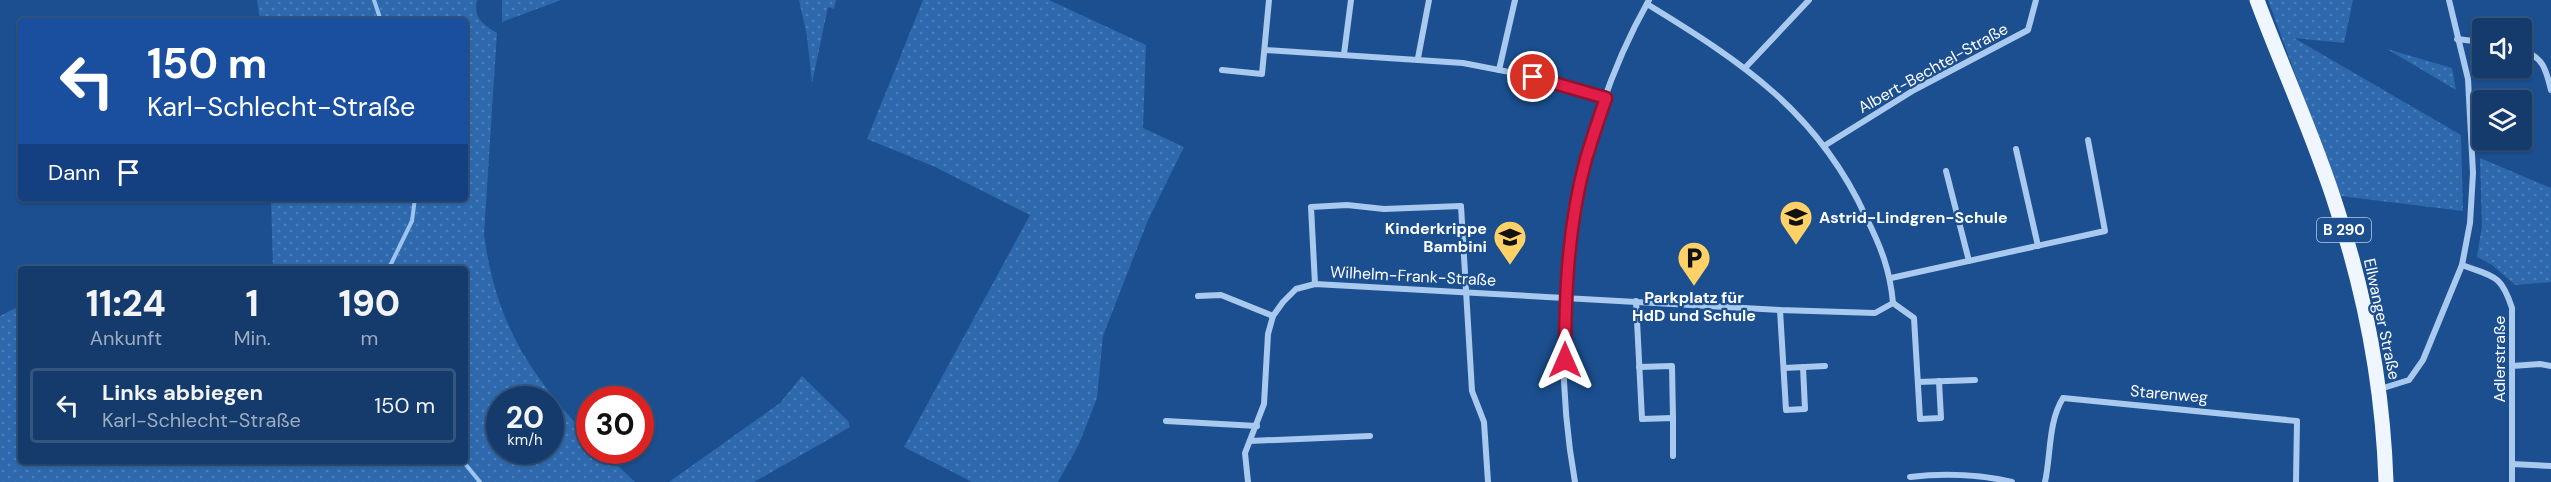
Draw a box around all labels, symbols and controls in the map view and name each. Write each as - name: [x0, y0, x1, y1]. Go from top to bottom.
- street label: Albert-Bechtel-Straße: [1854, 18, 2012, 118]
- map controls: [2472, 18, 2532, 150]
- button: sound: [2472, 18, 2532, 78]
- text: 150 m: [147, 36, 267, 91]
- icon: left: [48, 42, 126, 120]
- pin: [1507, 51, 1558, 102]
- icon: arrive: [1516, 60, 1549, 93]
- text: Karl-Schlecht-Straße: [147, 89, 415, 124]
- button: layers: [2472, 90, 2532, 150]
- icon: arrive: [112, 156, 145, 189]
- text: Dann: [48, 158, 100, 187]
- school or university icon: Astrid-Lindgren-Schule: [1778, 199, 1814, 246]
- place label: Astrid-Lindgren-Schule: [1819, 207, 2008, 228]
- place label: Kinderkrippe Bambini: [1385, 218, 1487, 257]
- road number: B 290: [2317, 218, 2371, 242]
- school or university icon: Kinderkrippe Bambini: [1492, 219, 1528, 266]
- parking icon: Parkplatz für HdD und Schule: [1676, 240, 1712, 287]
- street label: Ellwanger Straße: [2359, 256, 2405, 382]
- street label: Wilhelm-Frank-Straße: [1329, 261, 1497, 291]
- text: 11:24: [86, 280, 166, 327]
- text: 1: [246, 280, 259, 327]
- text: 190: [339, 280, 400, 327]
- place label: Parkplatz für HdD und Schule: [1632, 287, 1756, 326]
- street label: Adlerstraße: [2489, 316, 2510, 402]
- text: Ankunft: [90, 325, 162, 351]
- text: Min.: [234, 325, 271, 351]
- text: m: [360, 325, 378, 351]
- position arrow: [1533, 328, 1597, 392]
- text: Links abbiegen: [102, 378, 263, 407]
- street label: Starenweg: [2129, 380, 2209, 408]
- speed limit sign: 30: [576, 386, 654, 464]
- icon: left: [51, 389, 84, 422]
- text: 150 m: [374, 391, 435, 420]
- text: 20: [506, 398, 544, 437]
- text: Karl-Schlecht-Straße: [102, 407, 301, 433]
- text: km/h: [507, 430, 543, 450]

